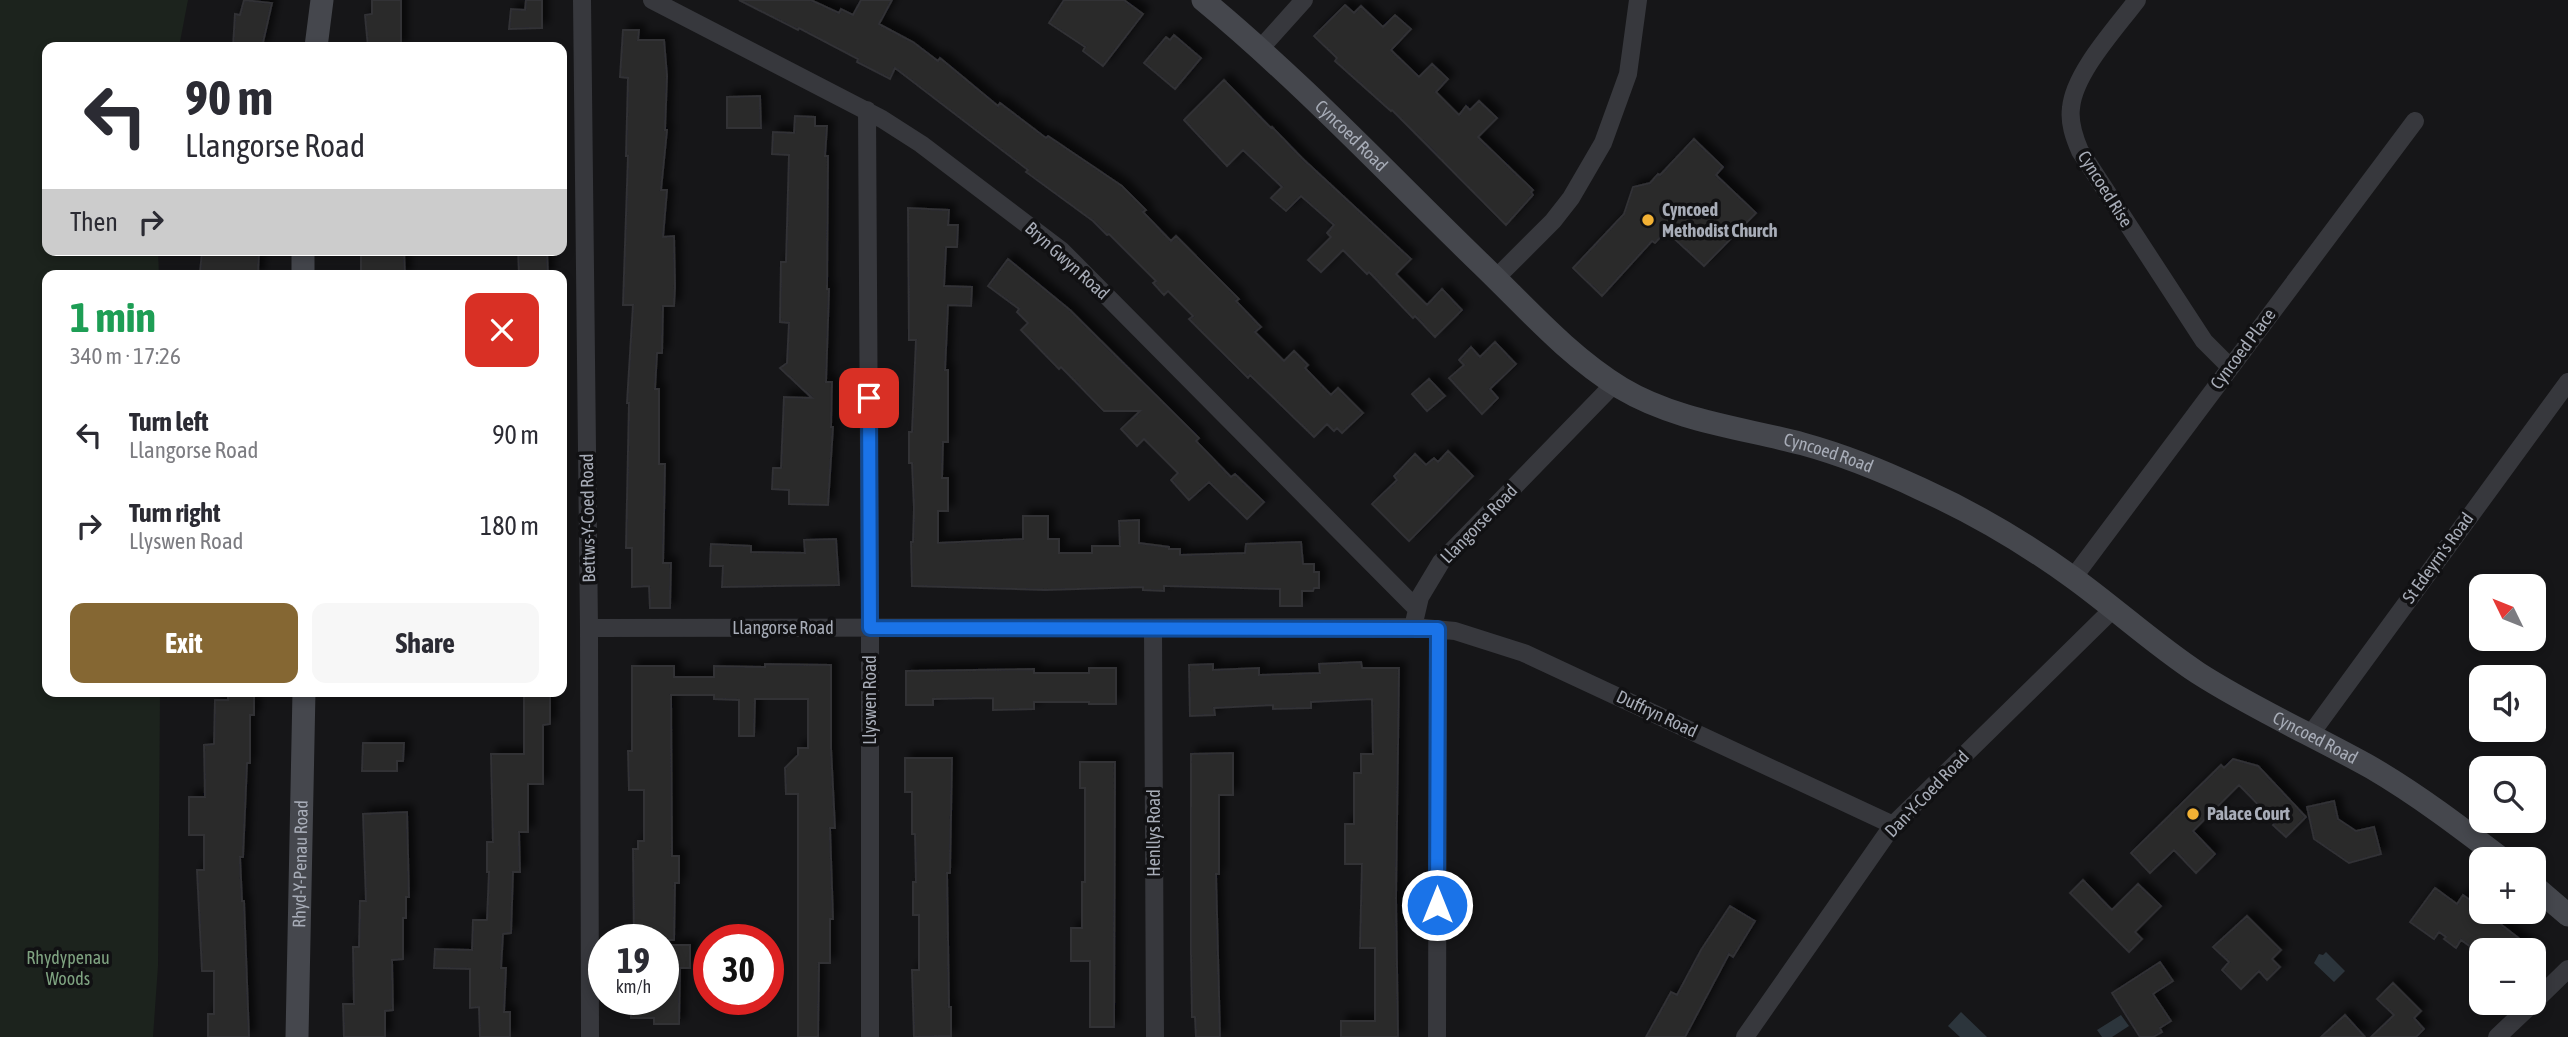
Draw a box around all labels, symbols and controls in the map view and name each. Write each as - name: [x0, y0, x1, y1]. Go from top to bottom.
- text: 90 m: [185, 69, 273, 125]
- icon: left: [70, 70, 161, 161]
- street label: Cyncoed Road: [1311, 95, 1392, 176]
- text: Llangorse Road: [185, 127, 365, 164]
- street label: Cyncoed Rise: [2074, 147, 2137, 231]
- place label: Cyncoed Methodist Church: [1662, 199, 1778, 241]
- icon: right: [132, 203, 170, 241]
- text: Then: [70, 207, 118, 237]
- marker: Cyncoed Methodist Church: [1640, 212, 1656, 228]
- street label: Bryn Gwyn Road: [1021, 217, 1114, 304]
- text: 1 min: [70, 293, 156, 341]
- button: close: [465, 293, 539, 367]
- street label: Cyncoed Place: [2206, 304, 2280, 393]
- text: 340 m · 17:26: [70, 343, 181, 369]
- pin: [839, 368, 899, 428]
- icon: arrive: [850, 379, 888, 417]
- text: Turn left: [129, 407, 209, 437]
- icon: left: [70, 416, 108, 454]
- text: 90 m: [492, 420, 539, 450]
- street label: Cyncoed Road: [1782, 429, 1876, 477]
- text: Llangorse Road: [129, 437, 259, 463]
- street label: Bettws-Y-Coed Road: [576, 453, 599, 583]
- street label: Llangorse Road: [1436, 480, 1521, 567]
- text: Turn right: [129, 498, 220, 528]
- icon: right: [70, 507, 108, 545]
- street label: St Edeyrn's Road: [2398, 508, 2477, 607]
- text: 180 m: [480, 511, 539, 541]
- text: Llyswen Road: [129, 528, 244, 554]
- north arrow: [2469, 574, 2546, 651]
- map controls: [2469, 574, 2546, 1015]
- button: Exit: [70, 603, 298, 683]
- button: Share: [312, 603, 539, 683]
- street label: Llangorse Road: [732, 617, 834, 638]
- street label: Llyswen Road: [859, 655, 880, 745]
- button: sound: [2469, 665, 2546, 742]
- street label: Duffryn Road: [1613, 686, 1701, 741]
- street label: Cyncoed Road: [2269, 707, 2362, 768]
- street label: Dan-Y-Coed Road: [1880, 746, 1973, 841]
- button: search: [2469, 756, 2546, 833]
- street label: Henllys Road: [1143, 789, 1164, 877]
- street label: Rhyd-Y-Penau Road: [288, 800, 312, 928]
- place label: Palace Court: [2207, 803, 2291, 824]
- marker: Palace Court: [2185, 806, 2201, 822]
- button: +: [2469, 847, 2546, 924]
- position arrow: [1400, 868, 1474, 942]
- speed limit sign: 30: [693, 924, 784, 1015]
- button: −: [2469, 938, 2546, 1015]
- text: 19: [617, 940, 650, 980]
- park label: Rhydypenau Woods: [26, 947, 110, 989]
- text: km/h: [616, 976, 651, 997]

